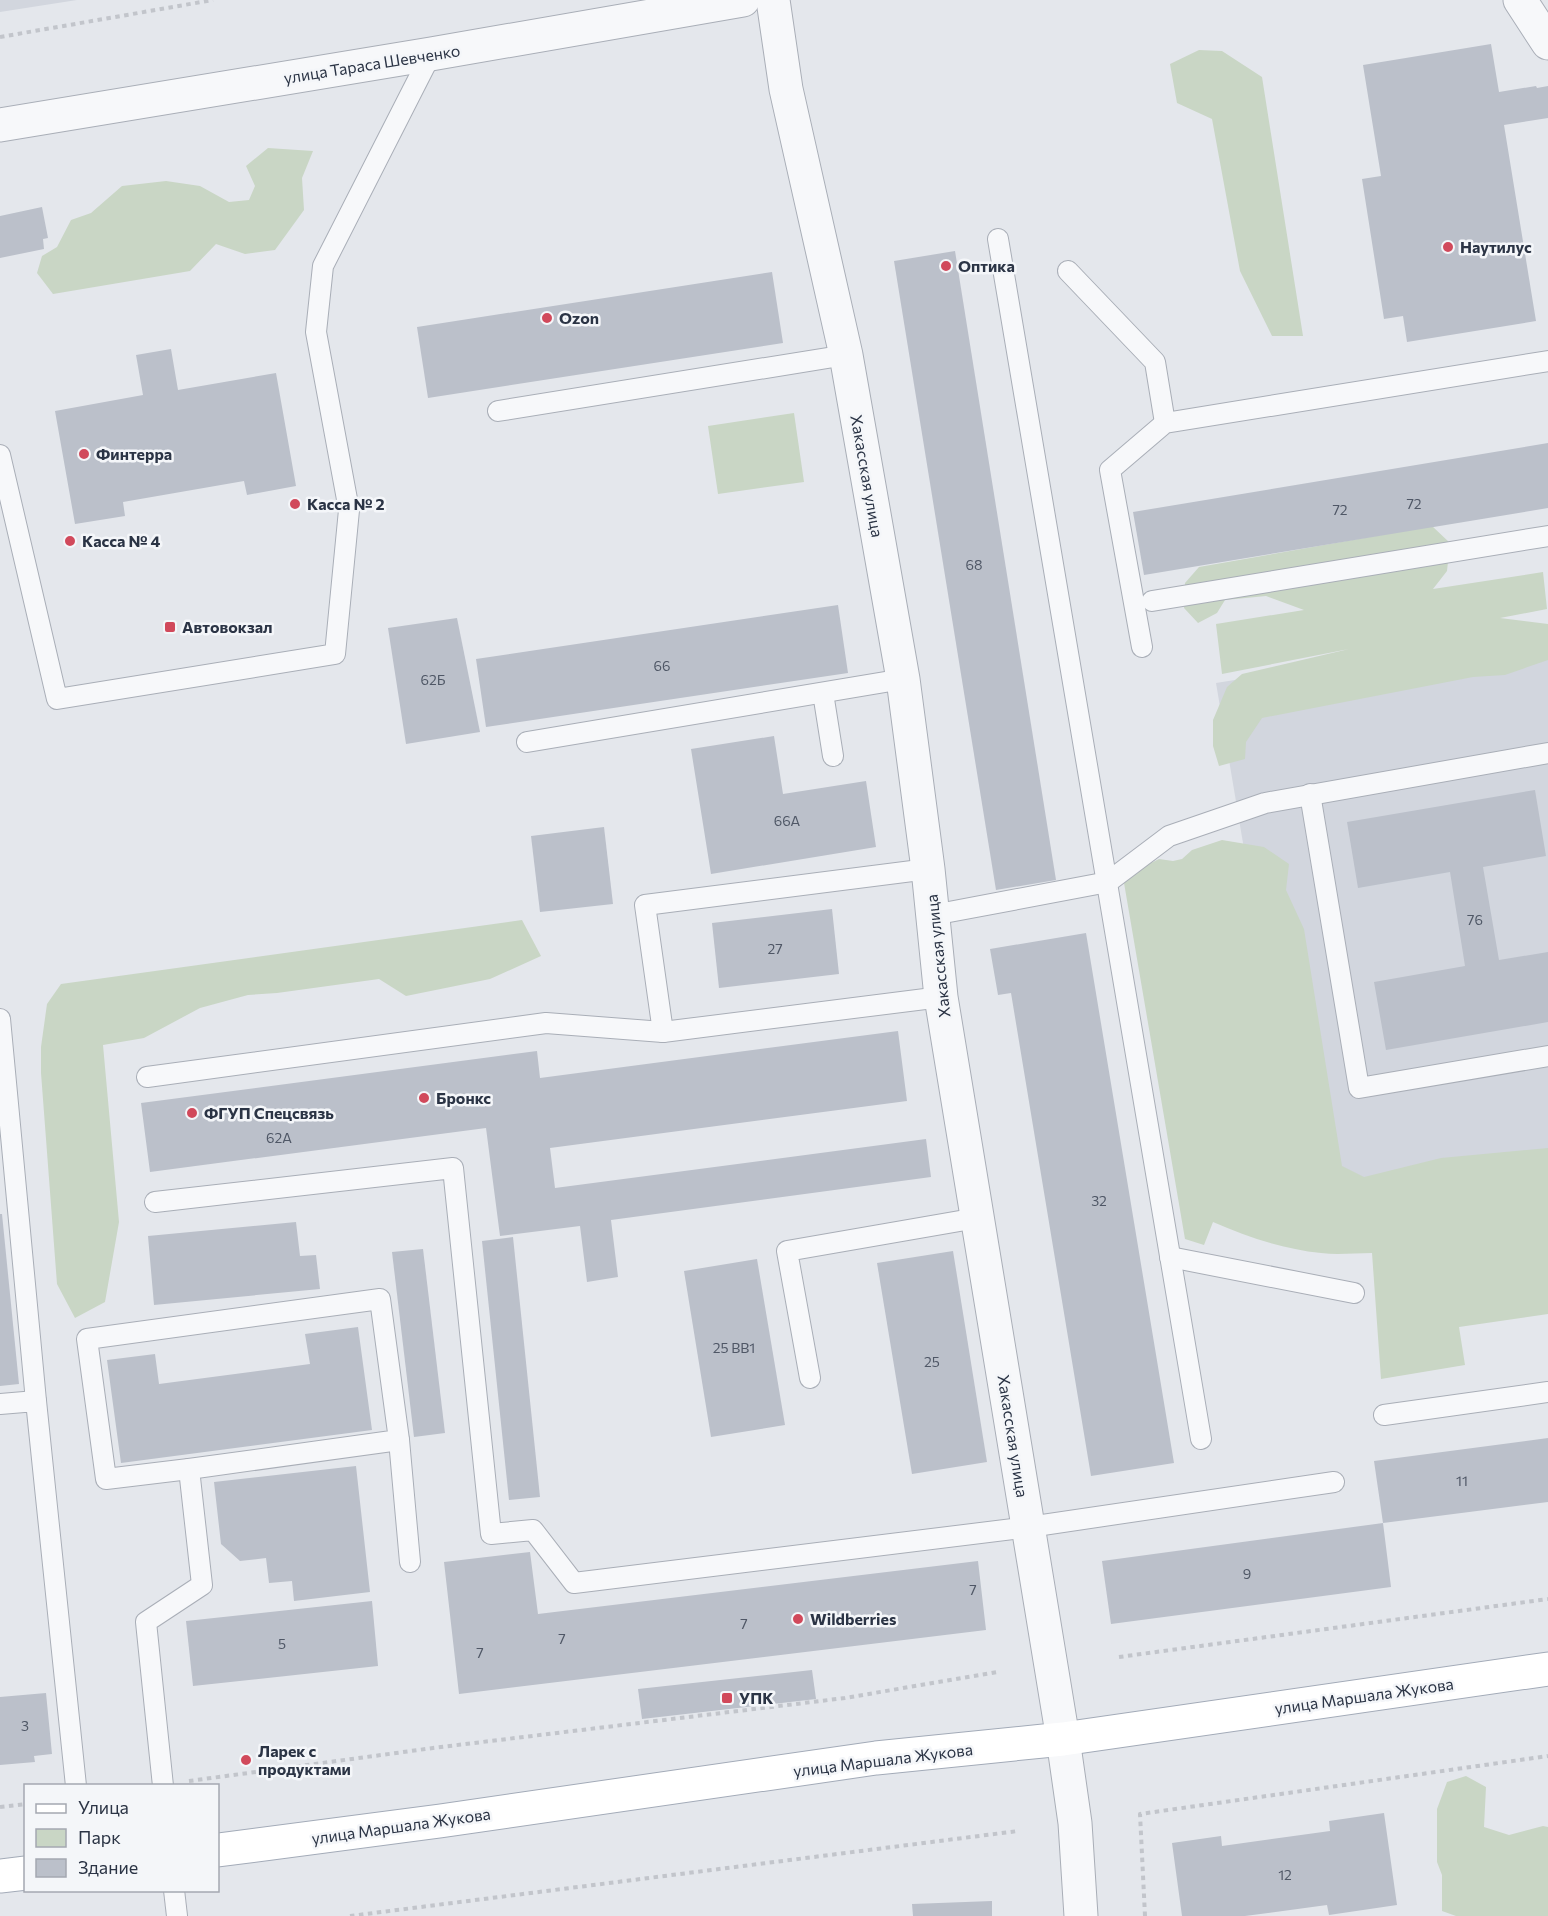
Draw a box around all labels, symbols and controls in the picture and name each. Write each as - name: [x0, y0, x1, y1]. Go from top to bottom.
- street label: улица Тараса Шевченко: [282, 40, 461, 87]
- place label: Наутилус: [1460, 237, 1532, 256]
- marker: Наутилус: [1441, 240, 1455, 254]
- place label: Оптика: [958, 256, 1015, 275]
- marker: Оптика: [939, 259, 953, 273]
- place label: Ozon: [559, 308, 599, 327]
- marker: Ozon: [540, 311, 554, 325]
- street label: Хакасская улица: [847, 413, 888, 539]
- place label: Финтерра: [96, 444, 172, 463]
- marker: Финтерра: [77, 447, 91, 461]
- place label: Касса № 2: [307, 494, 385, 513]
- house number: 72: [1406, 495, 1422, 512]
- marker: Касса № 2: [288, 497, 302, 511]
- house number: 72: [1332, 501, 1348, 518]
- place label: Касса № 4: [82, 531, 160, 550]
- marker: Касса № 4: [63, 534, 77, 548]
- house number: 68: [966, 556, 983, 573]
- place label: Автовокзал: [182, 617, 273, 636]
- marker: Автовокзал: [163, 620, 177, 634]
- house number: 66: [654, 657, 671, 674]
- house number: 62Б: [420, 671, 446, 688]
- house number: 66А: [774, 812, 801, 829]
- street label: Хакасская улица: [922, 893, 953, 1019]
- house number: 76: [1467, 911, 1483, 928]
- house number: 27: [767, 940, 783, 957]
- place label: Бронкс: [436, 1088, 491, 1107]
- marker: Бронкс: [417, 1091, 431, 1105]
- place label: ФГУП Спецсвязь: [204, 1103, 334, 1122]
- marker: ФГУП Спецсвязь: [185, 1106, 199, 1120]
- house number: 62А: [266, 1129, 292, 1146]
- house number: 32: [1091, 1192, 1107, 1209]
- house number: 25 ВВ1: [713, 1339, 755, 1356]
- house number: 25: [924, 1353, 940, 1370]
- street label: Хакасская улица: [994, 1373, 1033, 1499]
- house number: 11: [1456, 1472, 1468, 1489]
- house number: 9: [1243, 1565, 1251, 1582]
- house number: 7: [969, 1581, 977, 1598]
- place label: Wildberries: [810, 1609, 896, 1628]
- marker: Wildberries: [791, 1612, 805, 1626]
- house number: 7: [740, 1615, 748, 1632]
- house number: 7: [558, 1630, 566, 1647]
- house number: 5: [278, 1635, 286, 1652]
- house number: 7: [476, 1644, 484, 1661]
- street label: улица Маршала Жукова: [1273, 1674, 1455, 1717]
- place label: УПК: [739, 1688, 773, 1707]
- marker: УПК: [720, 1691, 734, 1705]
- house number: 3: [21, 1717, 29, 1734]
- street label: улица Маршала Жукова: [792, 1739, 974, 1780]
- place label: Ларек с продуктами: [258, 1741, 351, 1778]
- marker: Ларек с продуктами: [239, 1753, 253, 1767]
- legend: [24, 1784, 219, 1892]
- text: Улица: [78, 1796, 129, 1818]
- street label: улица Маршала Жукова: [310, 1804, 492, 1847]
- text: Парк: [78, 1826, 121, 1848]
- text: Здание: [78, 1856, 138, 1878]
- house number: 12: [1278, 1866, 1292, 1883]

